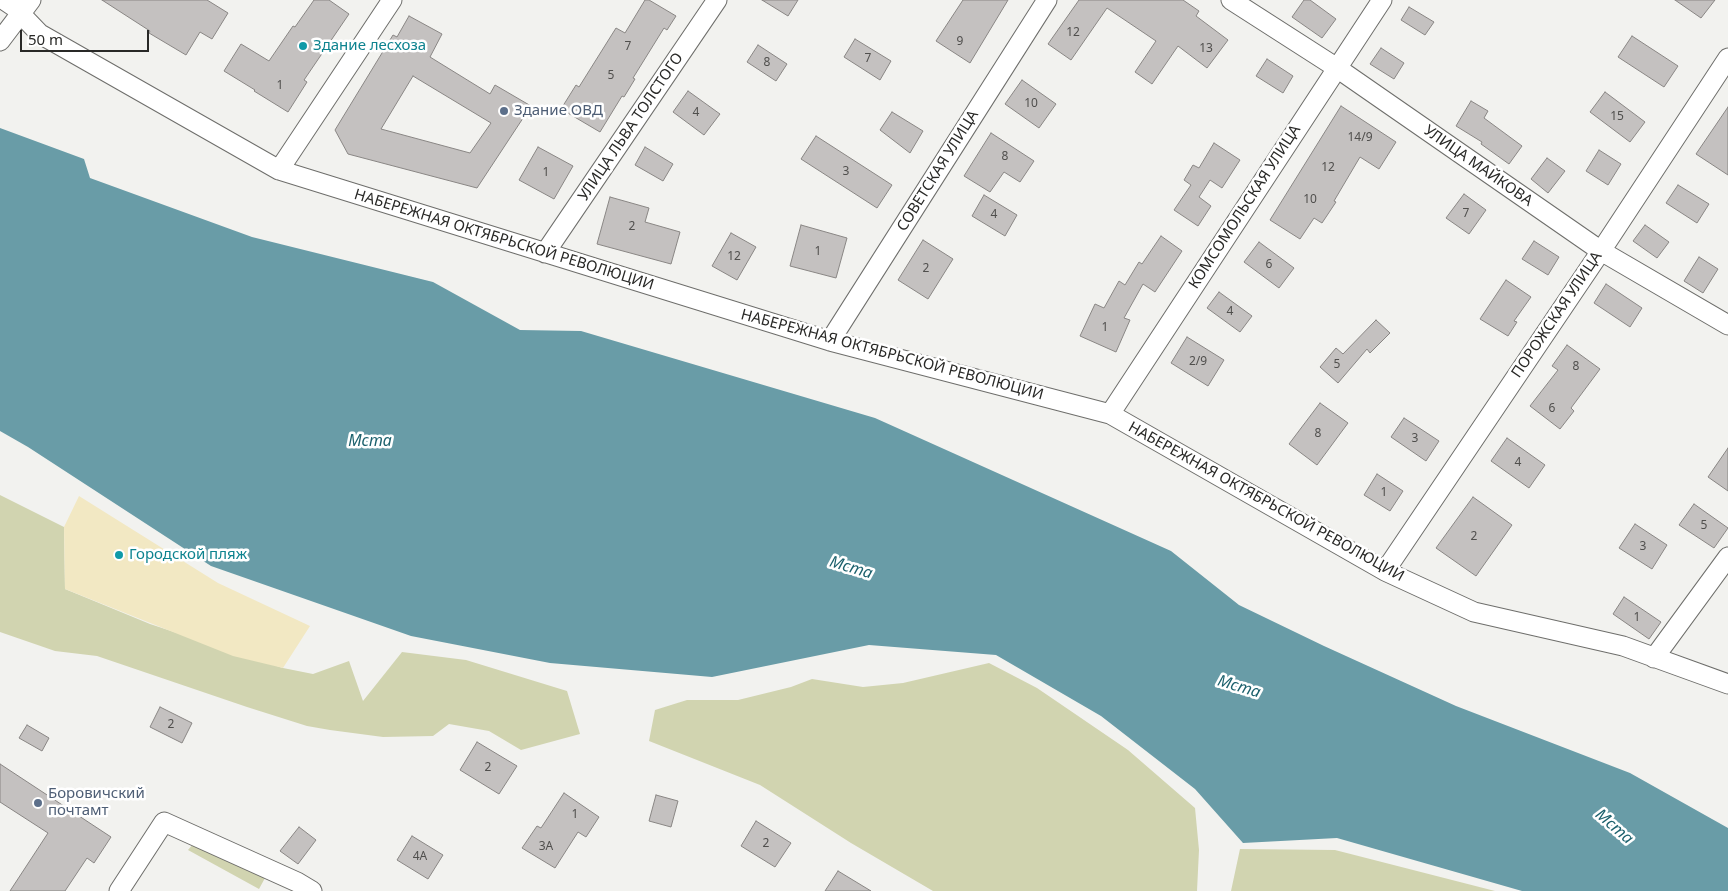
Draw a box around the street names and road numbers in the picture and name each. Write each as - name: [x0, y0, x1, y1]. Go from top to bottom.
- street label: УЛИЦА ЛЬВА ТОЛСТОГО: [575, 50, 687, 204]
- street label: СОВЕТСКАЯ УЛИЦА: [893, 107, 983, 235]
- street label: КОМСОМОЛЬСКАЯ УЛИЦА: [1185, 122, 1305, 292]
- street label: УЛИЦА МАЙКОВА: [1420, 122, 1536, 210]
- street label: НАБЕРЕЖНАЯ ОКТЯБРЬСКОЙ РЕВОЛЮЦИИ: [352, 186, 656, 294]
- street label: ПОРОЖСКАЯ УЛИЦА: [1508, 249, 1606, 381]
- street label: НАБЕРЕЖНАЯ ОКТЯБРЬСКОЙ РЕВОЛЮЦИИ: [739, 306, 1045, 404]
- street label: НАБЕРЕЖНАЯ ОКТЯБРЬСКОЙ РЕВОЛЮЦИИ: [1125, 418, 1407, 586]

